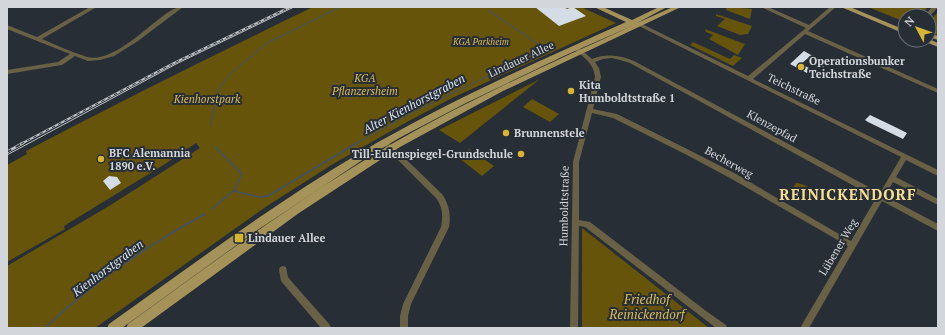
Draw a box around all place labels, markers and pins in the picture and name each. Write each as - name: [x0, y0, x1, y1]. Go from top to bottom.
- place label: Operationsbunker Teichstraße: [809, 54, 905, 81]
- marker: Operationsbunker Teichstraße: [796, 62, 806, 72]
- place label: Kita Humboldtstraße 1: [579, 78, 675, 105]
- marker: Kita Humboldtstraße 1: [566, 86, 576, 96]
- place label: Brunnenstele: [514, 126, 585, 140]
- marker: Brunnenstele: [501, 128, 511, 138]
- place label: BFC Alemannia 1890 e.V.: [109, 146, 190, 173]
- place label: Till-Eulenspiegel-Grundschule: [352, 147, 513, 161]
- marker: Till-Eulenspiegel-Grundschule: [516, 149, 526, 159]
- marker: BFC Alemannia 1890 e.V.: [96, 154, 106, 164]
- place label: Lindauer Allee: [248, 231, 325, 245]
- marker: Lindauer Allee: [233, 232, 245, 244]

